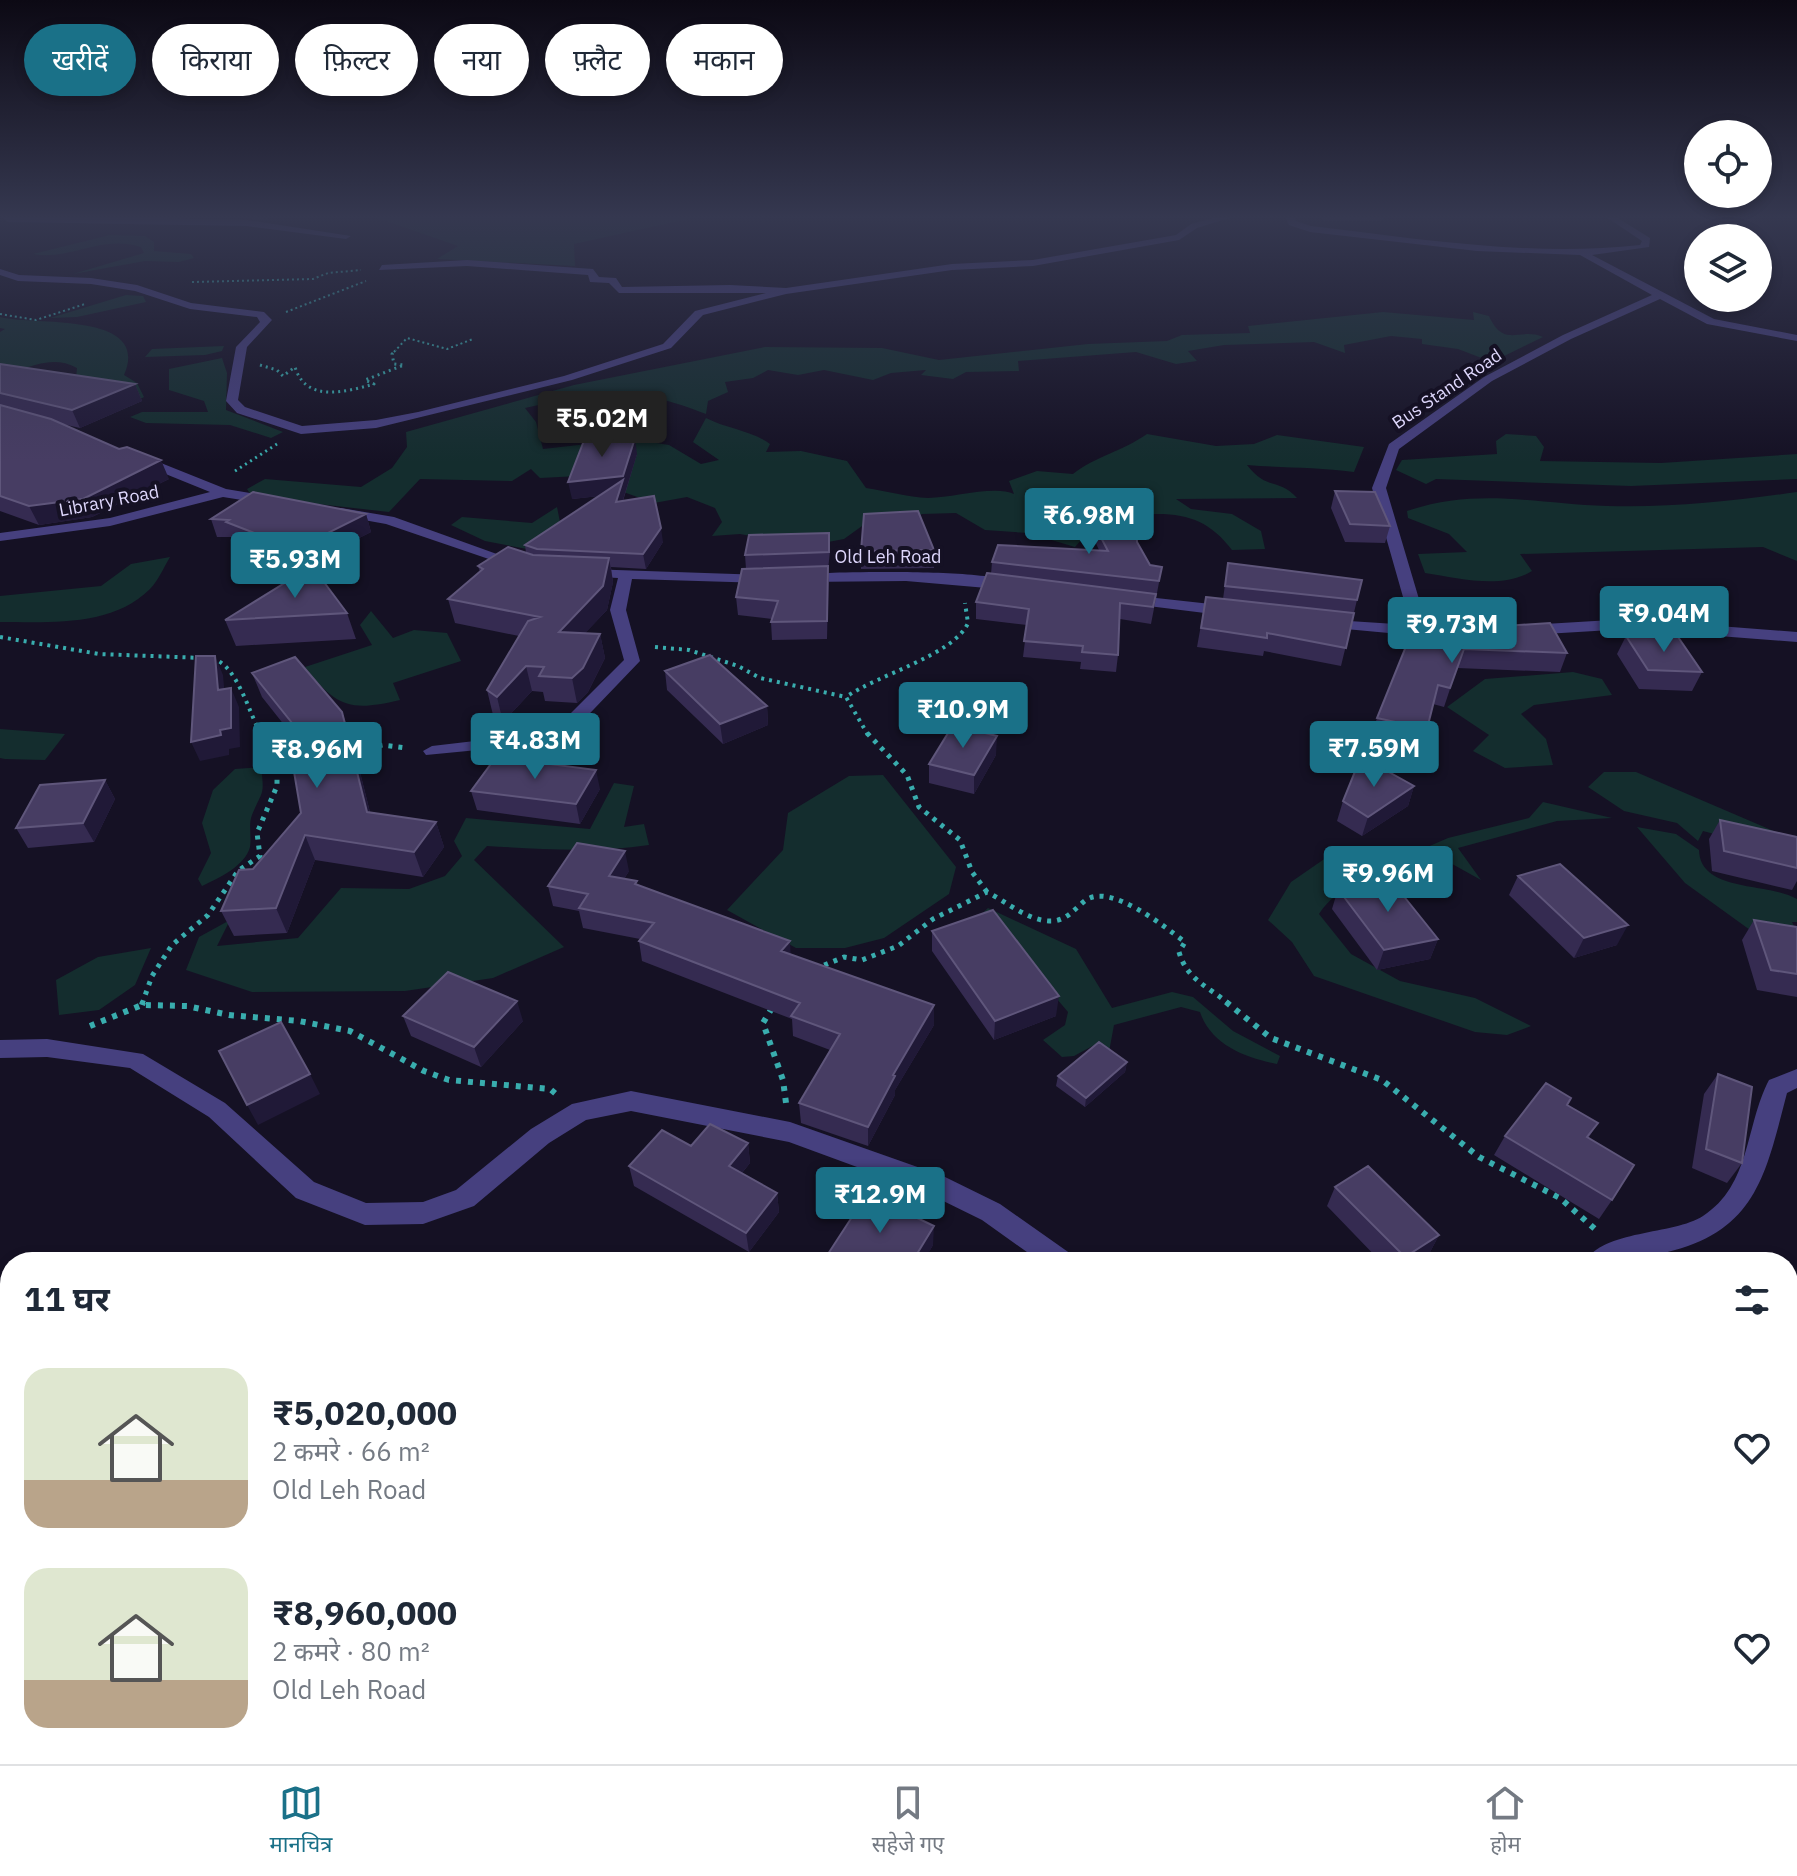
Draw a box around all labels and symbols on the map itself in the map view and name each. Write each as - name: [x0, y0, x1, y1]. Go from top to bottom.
- street label: Bus Stand Road: [1387, 343, 1506, 434]
- pin: ₹5.02M: [537, 391, 667, 459]
- street label: Library Road: [57, 480, 161, 521]
- pin: ₹6.98M: [1024, 488, 1154, 556]
- pin: ₹5.93M: [230, 532, 360, 600]
- street label: Old Leh Road: [835, 545, 941, 568]
- pin: ₹9.04M: [1599, 586, 1729, 654]
- pin: ₹9.73M: [1387, 597, 1517, 665]
- pin: ₹10.9M: [898, 682, 1028, 750]
- pin: ₹4.83M: [470, 713, 600, 781]
- pin: ₹7.59M: [1309, 721, 1439, 789]
- pin: ₹8.96M: [252, 722, 382, 790]
- pin: ₹9.96M: [1323, 846, 1453, 914]
- pin: ₹12.9M: [815, 1167, 945, 1235]

